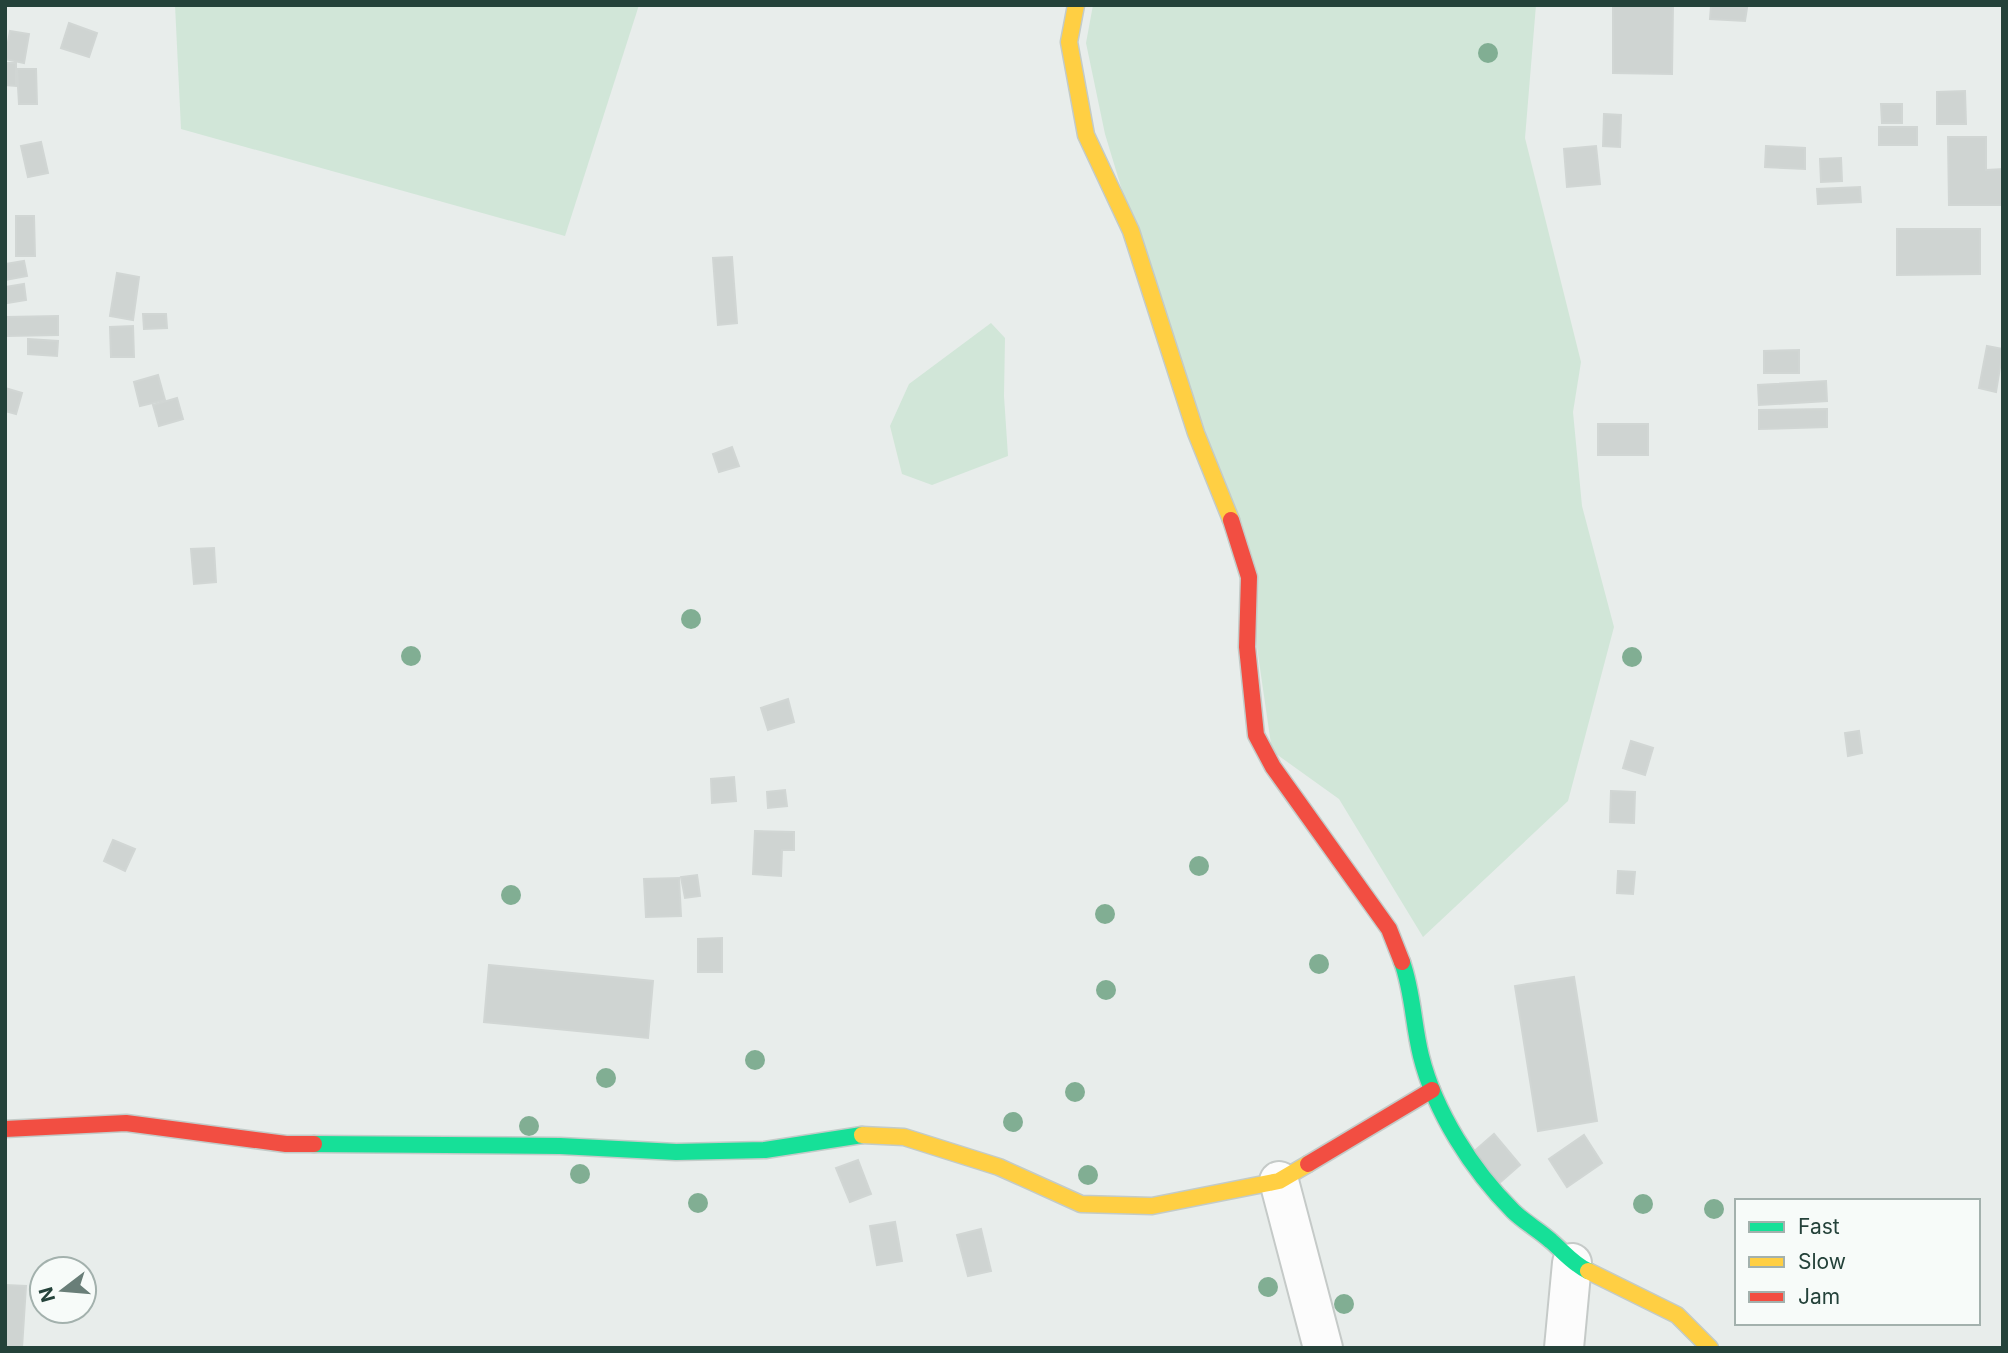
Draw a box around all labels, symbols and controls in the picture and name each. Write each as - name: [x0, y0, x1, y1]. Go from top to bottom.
- legend: [1735, 1199, 1980, 1325]
- text: Fast: [1798, 1214, 1840, 1239]
- text: Slow: [1798, 1249, 1846, 1274]
- north arrow: [28, 1255, 98, 1325]
- text: N: [34, 1284, 60, 1305]
- text: Jam: [1798, 1284, 1840, 1309]

